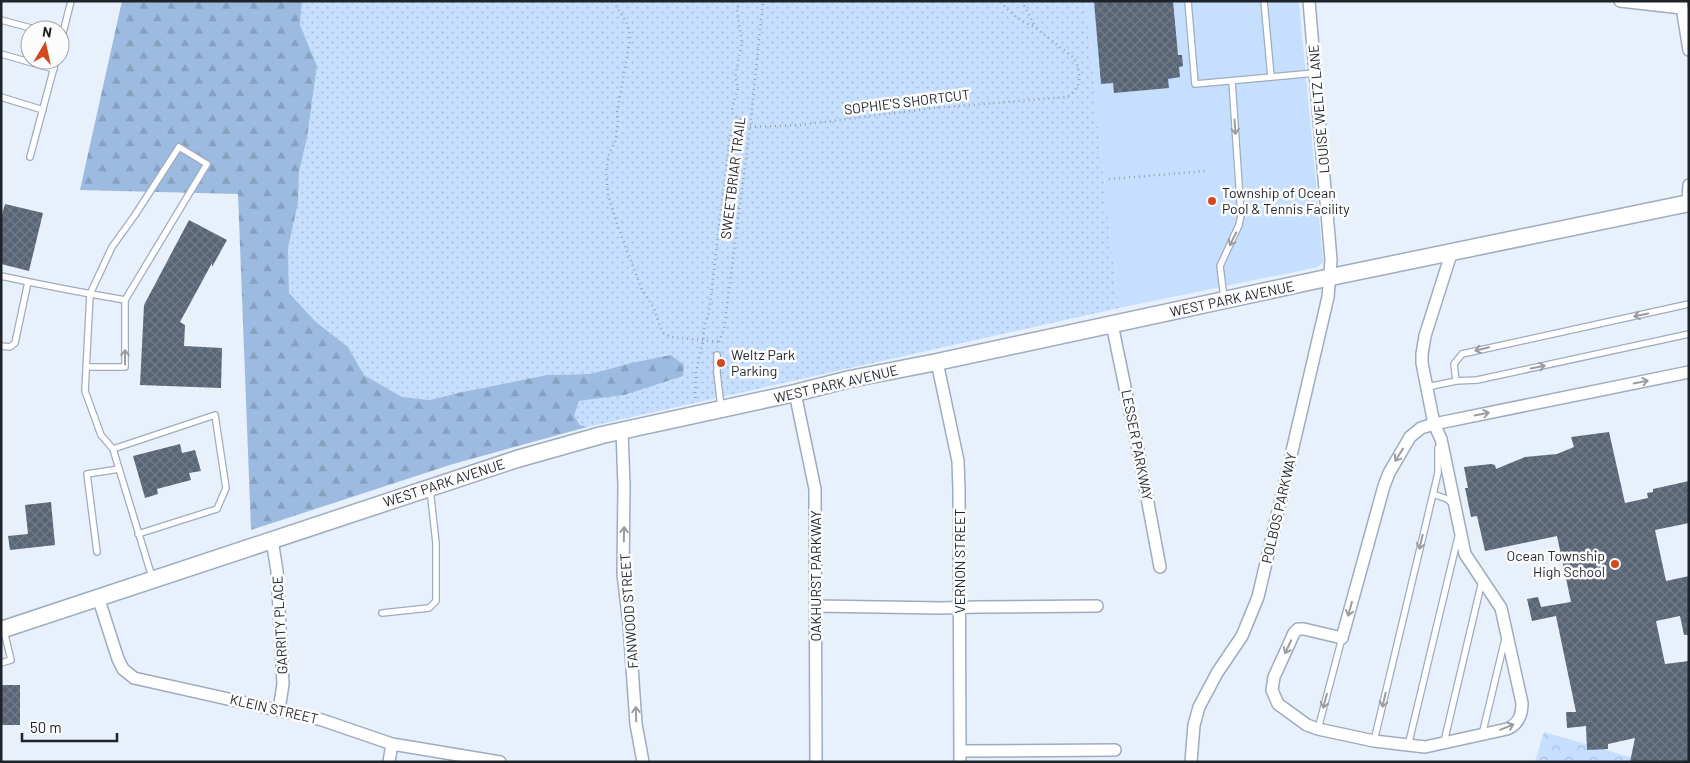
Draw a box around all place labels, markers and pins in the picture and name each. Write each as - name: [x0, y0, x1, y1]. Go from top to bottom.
- place label: Township of Ocean Pool & Tennis Facility: [1222, 184, 1350, 217]
- marker: Township of Ocean Pool & Tennis Facility: [1206, 195, 1218, 207]
- place label: Weltz Park Parking: [731, 346, 795, 379]
- marker: Weltz Park Parking: [715, 357, 727, 369]
- place label: Ocean Township High School: [1507, 547, 1605, 580]
- marker: Ocean Township High School: [1609, 558, 1621, 570]

